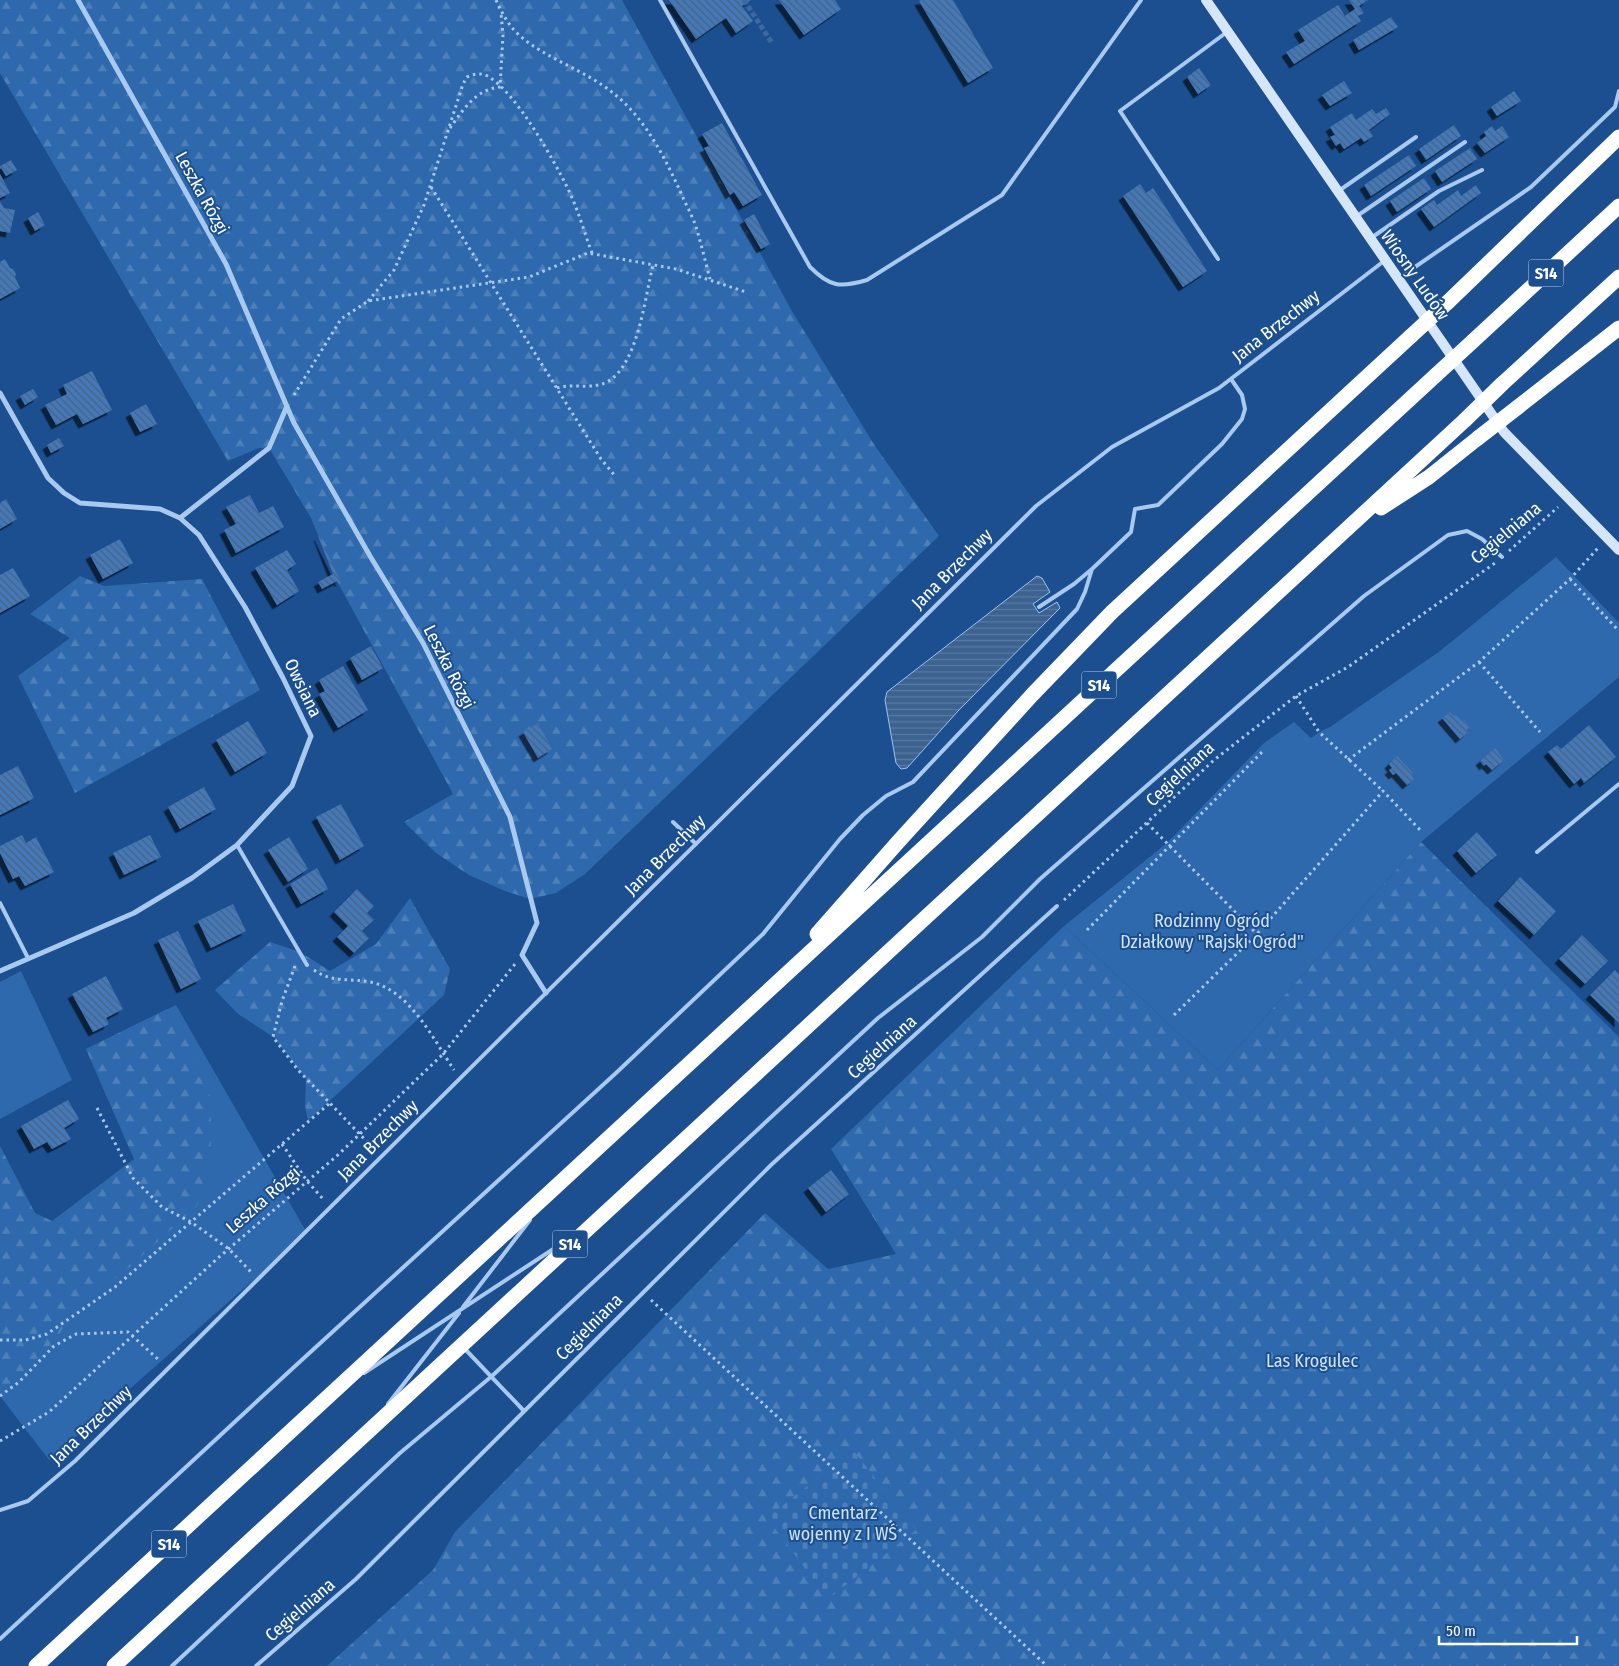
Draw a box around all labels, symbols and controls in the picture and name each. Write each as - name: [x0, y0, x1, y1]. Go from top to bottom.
- street label: Leszka Rózgi: [170, 148, 234, 238]
- street label: Wiosny Ludów: [1376, 226, 1454, 324]
- road number: S14: [1528, 260, 1564, 286]
- street label: Jana Brzechwy: [1228, 285, 1324, 367]
- street label: Cegielniana: [1466, 497, 1546, 569]
- street label: Jana Brzechwy: [907, 524, 997, 614]
- street label: Leszka Rózgi: [418, 621, 480, 713]
- street label: Owsiana: [279, 655, 327, 721]
- road number: S14: [1082, 672, 1116, 698]
- street label: Cegielniana: [1141, 737, 1219, 811]
- street label: Jana Brzechwy: [620, 810, 710, 900]
- park label: Rodzinny Ogród Działkowy "Rajski Ogród": [1120, 910, 1304, 953]
- street label: Cegielniana: [843, 1010, 921, 1084]
- street label: Jana Brzechwy: [333, 1095, 423, 1185]
- street label: Leszka Rózgi: [221, 1162, 305, 1238]
- road number: S14: [552, 1230, 588, 1258]
- street label: Cegielniana: [551, 1289, 627, 1365]
- park label: Las Krogulec: [1266, 1350, 1358, 1372]
- street label: Jana Brzechwy: [46, 1381, 136, 1469]
- park label: Cmentarz wojenny z I WŚ: [789, 1502, 897, 1545]
- road number: S14: [152, 1530, 186, 1558]
- street label: Cegielniana: [261, 1574, 340, 1646]
- scale bar: [1439, 1614, 1576, 1646]
- text: 50 m: [1446, 1622, 1476, 1640]

